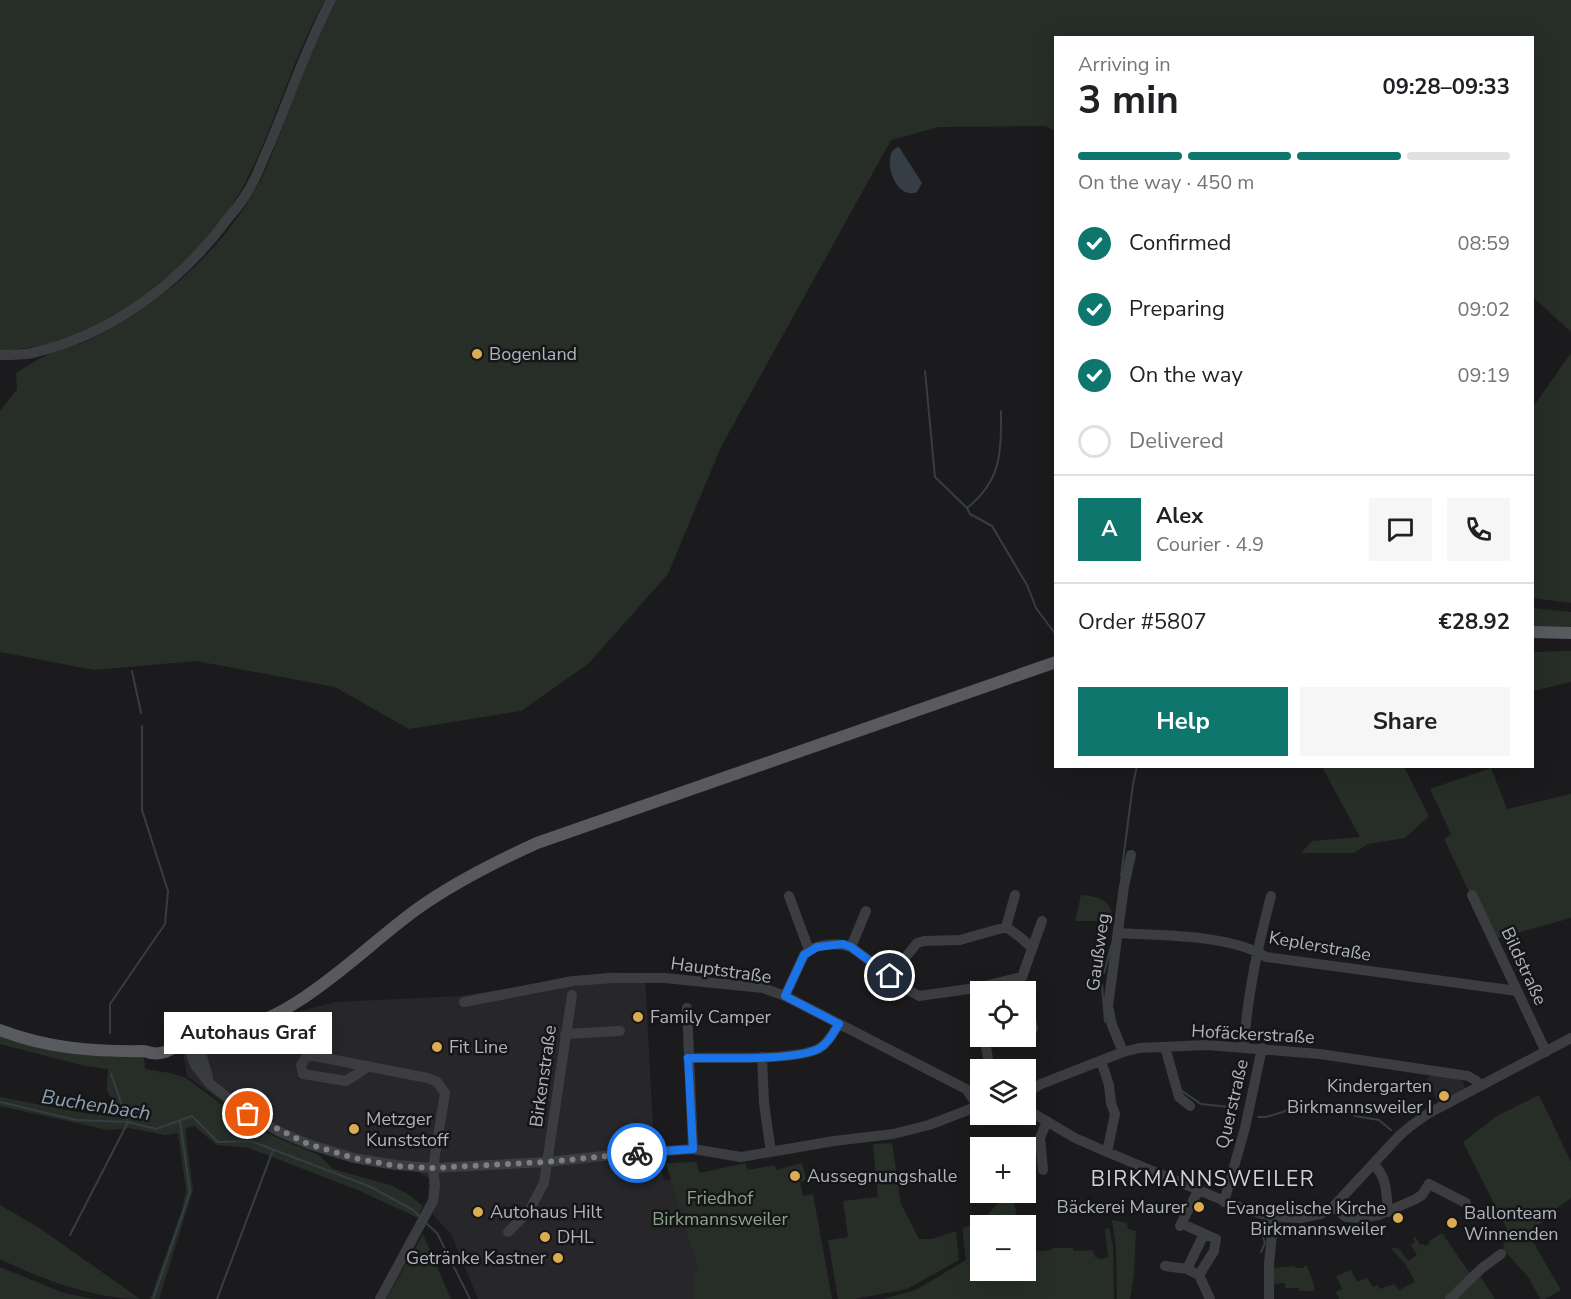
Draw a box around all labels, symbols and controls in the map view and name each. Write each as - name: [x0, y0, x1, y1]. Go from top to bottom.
- text: Arriving in: [1078, 51, 1171, 78]
- text: 09:28–09:33: [1382, 72, 1510, 102]
- text: 3 min: [1078, 74, 1179, 127]
- text: On the way · 450 m: [1078, 169, 1254, 196]
- icon: check: [1078, 227, 1111, 260]
- text: Confirmed: [1129, 228, 1231, 258]
- text: 08:59: [1457, 230, 1510, 257]
- icon: check: [1078, 293, 1111, 326]
- text: Preparing: [1129, 294, 1225, 324]
- text: 09:02: [1457, 296, 1510, 323]
- place label: Bogenland: [489, 342, 577, 366]
- marker: Bogenland: [470, 347, 484, 361]
- icon: check: [1078, 359, 1111, 392]
- text: On the way: [1129, 360, 1243, 390]
- text: 09:19: [1457, 362, 1510, 389]
- text: Delivered: [1129, 426, 1224, 456]
- button: chat: [1369, 498, 1432, 561]
- button: phone: [1447, 498, 1510, 561]
- text: Alex: [1156, 501, 1203, 531]
- text: A: [1101, 514, 1118, 544]
- text: Courier · 4.9: [1156, 531, 1264, 558]
- text: Order #5807: [1078, 607, 1207, 637]
- text: €28.92: [1439, 607, 1510, 637]
- button: Help: [1078, 687, 1288, 756]
- button: Share: [1300, 687, 1510, 756]
- street label: Gaußweg: [1081, 911, 1115, 993]
- street label: Bildstraße: [1495, 923, 1553, 1009]
- street label: Keplerstraße: [1267, 925, 1373, 967]
- pin: [864, 950, 915, 1001]
- street label: Hauptstraße: [669, 951, 773, 989]
- icon: home: [873, 959, 906, 992]
- map controls: [970, 981, 1036, 1281]
- button: locate: [970, 981, 1036, 1047]
- place label: Family Camper: [650, 1005, 771, 1029]
- marker: Family Camper: [631, 1010, 645, 1024]
- callout: Autohaus Graf: [164, 1012, 332, 1054]
- text: Autohaus Graf: [180, 1019, 316, 1046]
- street label: Hofäckerstraße: [1191, 1019, 1315, 1049]
- street label: Birkenstraße: [524, 1023, 562, 1129]
- place label: Fit Line: [449, 1035, 508, 1059]
- marker: Fit Line: [430, 1040, 444, 1054]
- street label: Querstraße: [1210, 1057, 1254, 1151]
- button: layers: [970, 1059, 1036, 1125]
- place label: Kindergarten Birkmannsweiler I: [1287, 1074, 1432, 1119]
- water label: Buchenbach: [39, 1083, 153, 1127]
- pin: [222, 1088, 273, 1139]
- marker: Kindergarten Birkmannsweiler I: [1437, 1089, 1451, 1103]
- icon: bag: [231, 1097, 264, 1130]
- place label: Metzger Kunststoff: [366, 1107, 450, 1152]
- marker: Metzger Kunststoff: [347, 1122, 361, 1136]
- courier: [607, 1123, 667, 1183]
- icon: bike: [621, 1137, 654, 1170]
- button: +: [970, 1137, 1036, 1203]
- place label: Aussegnungshalle: [807, 1164, 957, 1188]
- district label: BIRKMANNSWEILER: [1091, 1165, 1315, 1193]
- marker: Aussegnungshalle: [788, 1169, 802, 1183]
- park label: Friedhof Birkmannsweiler: [652, 1186, 788, 1231]
- place label: Bäckerei Maurer: [1057, 1195, 1188, 1219]
- place label: Evangelische Kirche Birkmannsweiler: [1226, 1196, 1387, 1241]
- place label: Autohaus Hilt: [490, 1200, 603, 1224]
- marker: Bäckerei Maurer: [1192, 1200, 1206, 1214]
- place label: Ballonteam Winnenden: [1464, 1201, 1559, 1246]
- marker: Autohaus Hilt: [471, 1205, 485, 1219]
- marker: Evangelische Kirche Birkmannsweiler: [1391, 1211, 1405, 1225]
- button: −: [970, 1215, 1036, 1281]
- marker: Ballonteam Winnenden: [1445, 1216, 1459, 1230]
- place label: DHL: [557, 1225, 594, 1249]
- marker: DHL: [538, 1230, 552, 1244]
- place label: Getränke Kastner: [406, 1246, 547, 1270]
- marker: Getränke Kastner: [551, 1251, 565, 1265]

